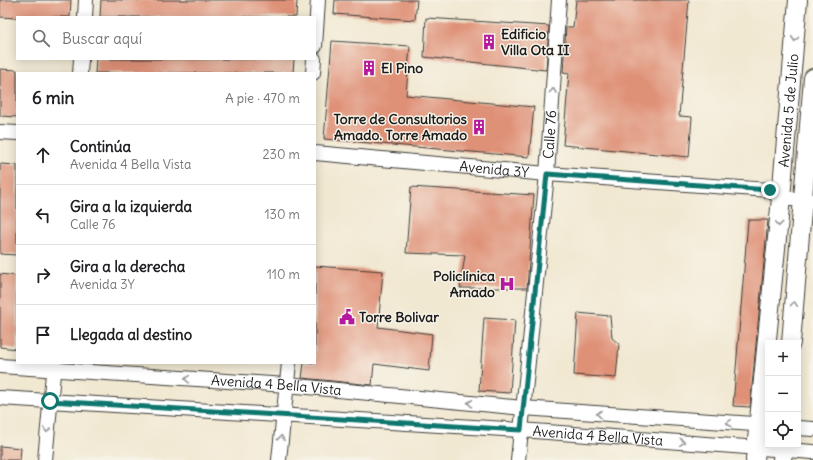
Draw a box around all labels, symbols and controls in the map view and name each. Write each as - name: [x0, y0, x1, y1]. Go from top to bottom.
- search box: [16, 16, 316, 60]
- place label: Edificio Villa Ota II: [501, 25, 570, 59]
- icon: search: [30, 27, 52, 49]
- text: Buscar aquí: [62, 29, 142, 48]
- building icon: Edificio Villa Ota II: [480, 33, 498, 51]
- one-way arrow: [790, 36, 799, 42]
- street label: Avenida 5 de Julio: [775, 53, 802, 168]
- building icon: El Pino: [360, 59, 378, 77]
- place label: El Pino: [381, 59, 423, 77]
- text: 6 min: [32, 87, 74, 109]
- one-way arrow: [548, 88, 557, 94]
- text: A pie · 470 m: [225, 90, 300, 107]
- street label: Calle 76: [539, 109, 560, 160]
- place label: Torre de Consultorios Amado. Torre Amado: [333, 110, 468, 144]
- building icon: Torre de Consultorios Amado. Torre Amado: [470, 118, 488, 136]
- text: Continúa: [70, 137, 131, 156]
- icon: ahead: [32, 144, 54, 166]
- text: 230 m: [262, 146, 300, 163]
- text: Avenida 4 Bella Vista: [70, 156, 191, 173]
- street label: Avenida 3Y: [459, 157, 530, 181]
- route end: [761, 181, 779, 199]
- text: Gira a la izquierda: [70, 197, 192, 216]
- icon: left: [32, 204, 54, 226]
- text: 130 m: [264, 206, 300, 223]
- text: Calle 76: [70, 216, 116, 233]
- one-way arrow: [774, 221, 783, 227]
- text: Gira a la derecha: [70, 257, 185, 276]
- icon: right: [32, 264, 54, 286]
- text: 110 m: [267, 266, 300, 283]
- place label: Policlínica Amado: [433, 267, 495, 301]
- hospital icon: Policlínica Amado: [498, 275, 516, 293]
- text: Avenida 3Y: [70, 276, 135, 293]
- one-way arrow: [790, 301, 799, 307]
- public building icon: Torre Bolivar: [338, 308, 356, 326]
- place label: Torre Bolivar: [359, 308, 439, 326]
- icon: arrive: [32, 324, 54, 346]
- text: Llegada al destino: [70, 325, 192, 344]
- map controls: [765, 340, 801, 448]
- button: +: [765, 340, 801, 376]
- street label: Avenida 4 Bella Vista: [211, 371, 342, 399]
- one-way arrow: [184, 374, 190, 383]
- button: −: [765, 376, 801, 412]
- route start: [41, 392, 59, 410]
- one-way arrow: [467, 399, 473, 408]
- one-way arrow: [596, 409, 602, 418]
- button: locate: [765, 412, 801, 448]
- one-way arrow: [726, 418, 732, 427]
- street label: Avenida 4 Bella Vista: [532, 422, 664, 450]
- one-way arrow: [43, 427, 52, 433]
- one-way arrow: [277, 435, 286, 441]
- one-way arrow: [679, 438, 685, 447]

